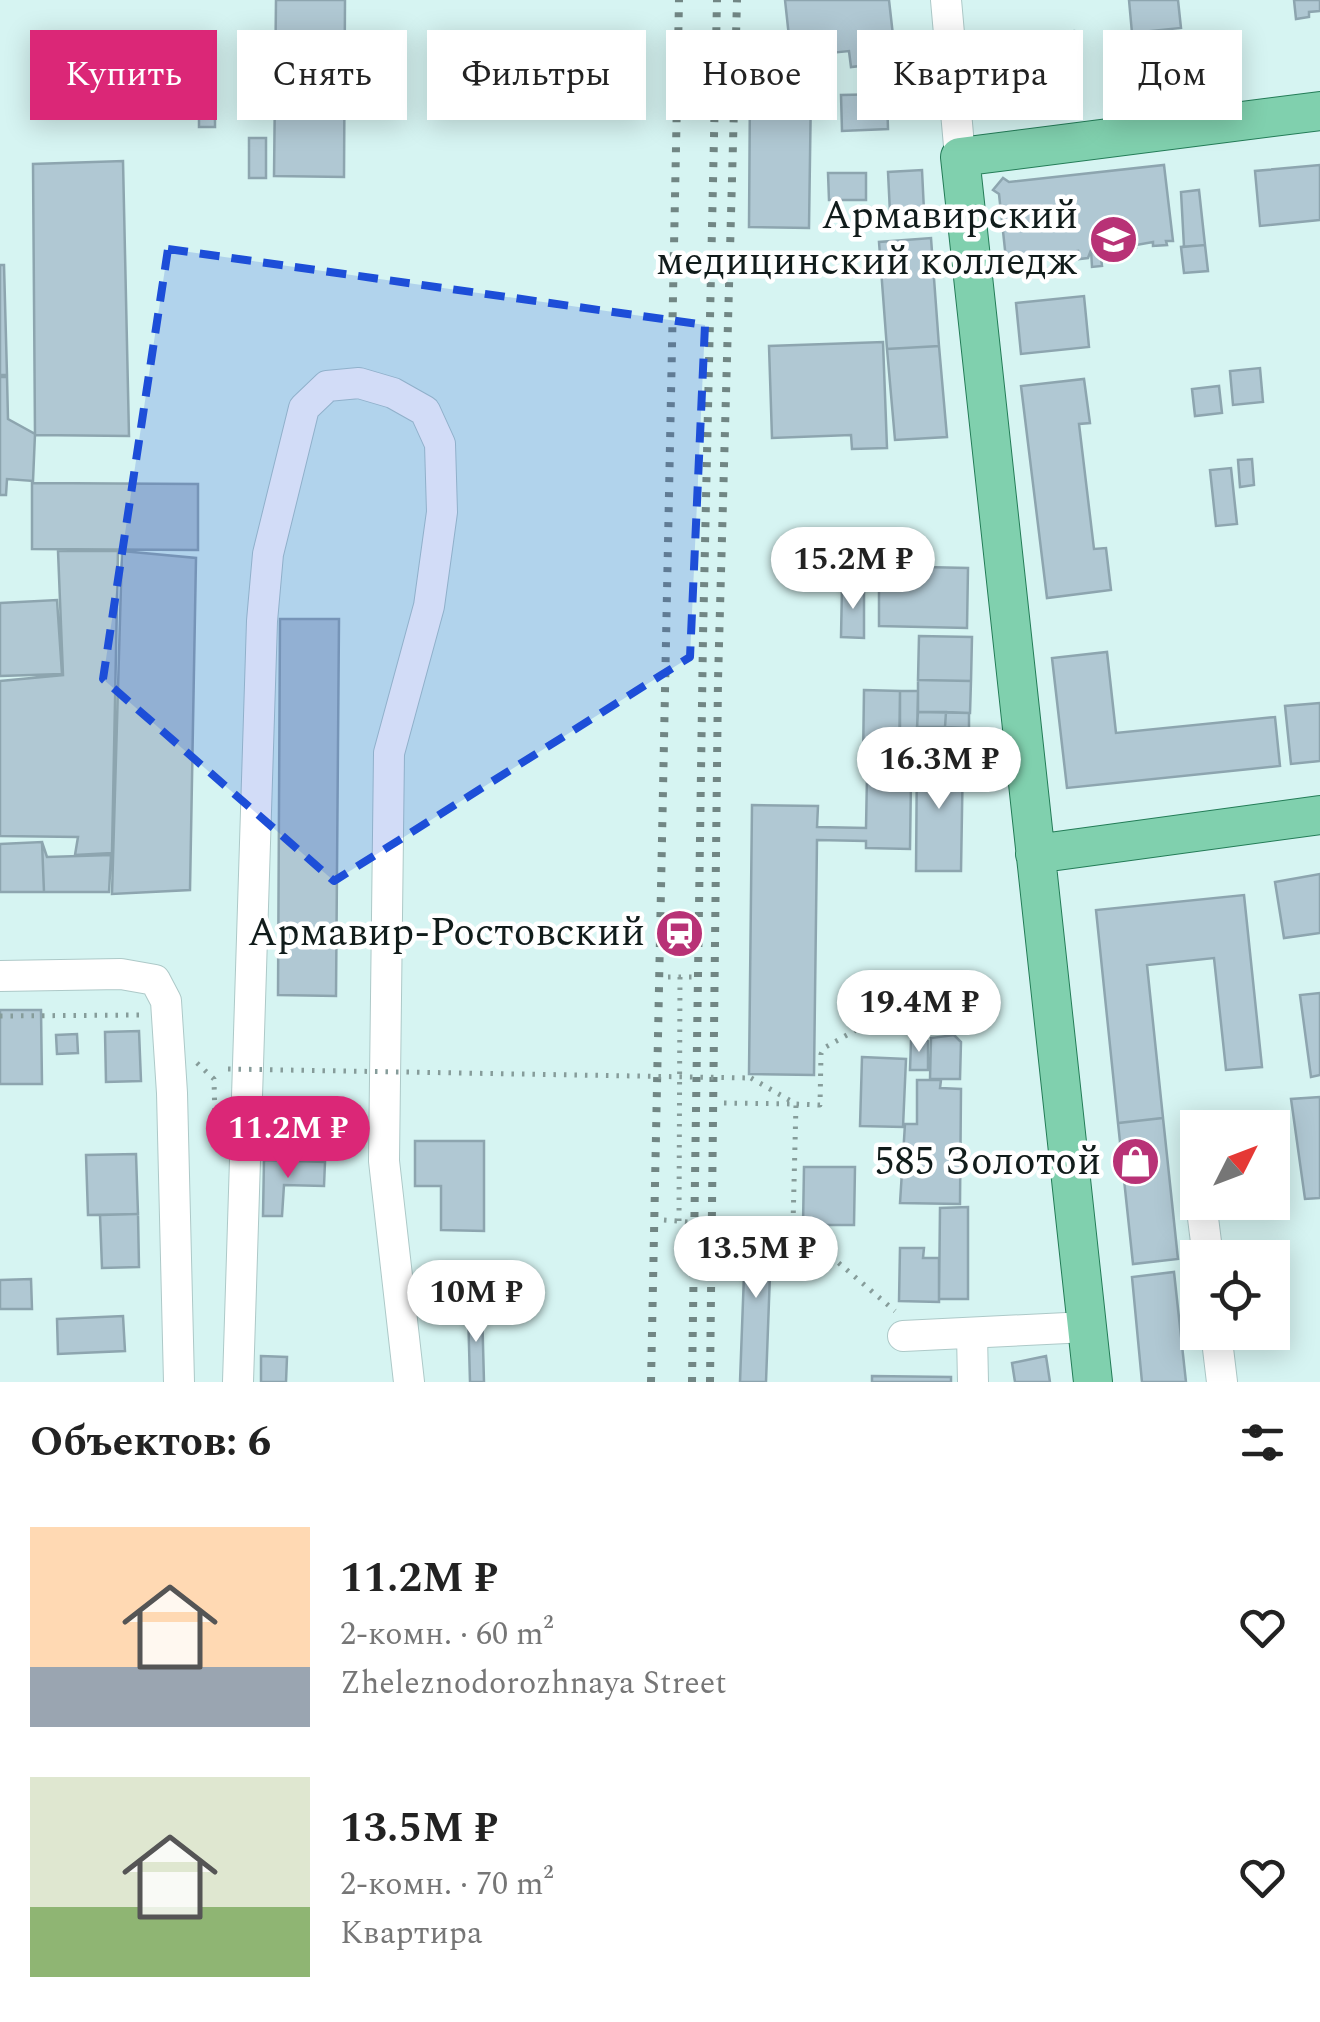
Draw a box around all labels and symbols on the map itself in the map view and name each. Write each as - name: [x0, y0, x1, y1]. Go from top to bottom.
- place label: Армавирский медицинский колледж: [656, 186, 1078, 293]
- school or university icon: Армавирский медицинский колледж: [1087, 213, 1139, 265]
- pin: 15.2M ₽: [761, 527, 945, 612]
- pin: 16.3M ₽: [847, 727, 1031, 812]
- place label: Армавир-Ростовский: [247, 903, 645, 964]
- station icon: Армавир-Ростовский: [654, 907, 706, 959]
- pin: 19.4M ₽: [827, 970, 1011, 1055]
- pin: 11.2M ₽: [196, 1096, 380, 1181]
- north arrow: [1180, 1110, 1290, 1220]
- place label: 585 Золотой: [875, 1132, 1101, 1193]
- shop icon: 585 Золотой: [1110, 1136, 1162, 1188]
- pin: 13.5M ₽: [664, 1216, 848, 1301]
- pin: 10M ₽: [406, 1260, 546, 1345]

